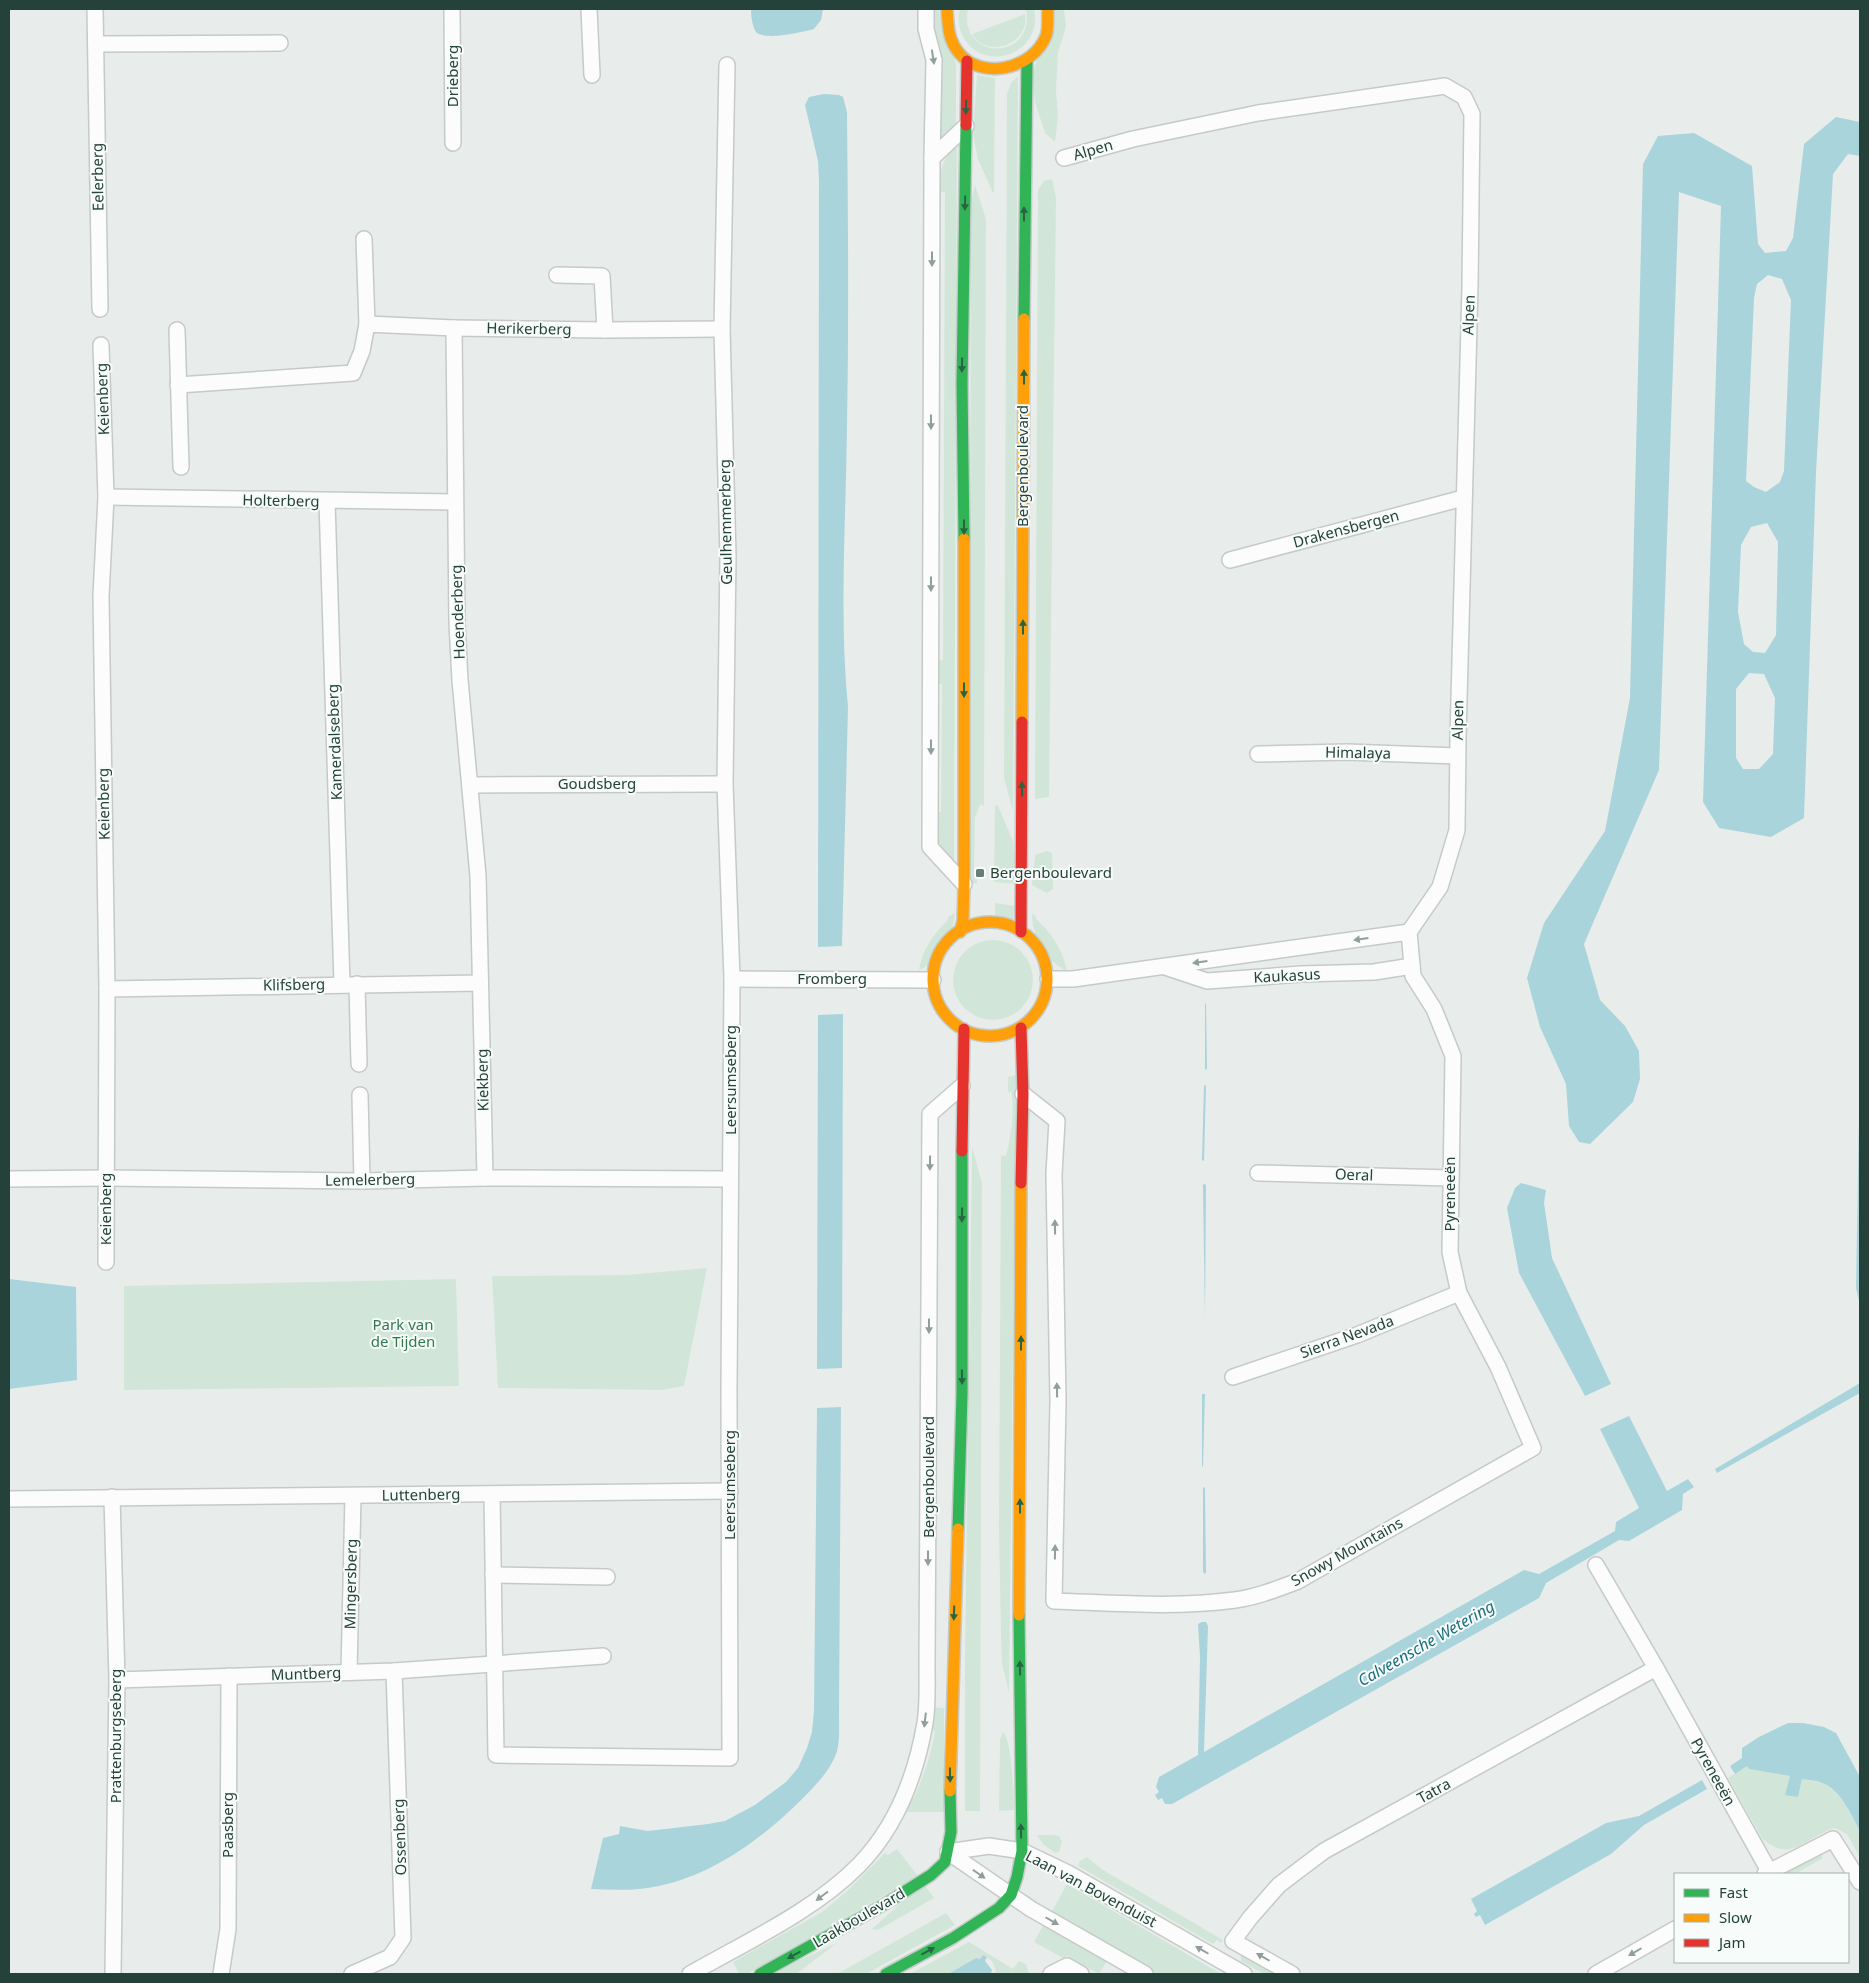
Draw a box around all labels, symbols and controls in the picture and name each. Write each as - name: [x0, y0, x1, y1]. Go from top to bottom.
- street label: Drieberg: [442, 45, 462, 107]
- one-way arrow: [929, 49, 937, 65]
- one-way arrow: [962, 100, 970, 116]
- street label: Alpen: [1071, 134, 1115, 164]
- street label: Eelerberg: [86, 143, 108, 211]
- one-way arrow: [961, 195, 969, 211]
- one-way arrow: [1021, 206, 1029, 222]
- one-way arrow: [928, 251, 936, 267]
- street label: Alpen: [1457, 294, 1479, 336]
- street label: Herikerberg: [486, 317, 572, 339]
- one-way arrow: [958, 357, 966, 373]
- street label: Keienberg: [91, 363, 113, 436]
- one-way arrow: [1020, 369, 1028, 385]
- street label: Bergenboulevard: [1012, 405, 1032, 527]
- one-way arrow: [927, 414, 935, 430]
- street label: Geulhemmerberg: [714, 459, 736, 585]
- street label: Holterberg: [242, 489, 320, 511]
- street label: Drakensbergen: [1291, 504, 1401, 552]
- one-way arrow: [960, 520, 968, 536]
- street label: Hoenderberg: [445, 564, 469, 660]
- one-way arrow: [927, 576, 935, 592]
- one-way arrow: [1019, 619, 1027, 635]
- one-way arrow: [960, 682, 968, 698]
- street label: Kamerdalseberg: [322, 684, 346, 800]
- street label: Alpen: [1447, 700, 1467, 740]
- one-way arrow: [927, 739, 935, 755]
- street label: Himalaya: [1325, 741, 1391, 763]
- street label: Keienberg: [92, 768, 114, 840]
- street label: Goudsberg: [558, 773, 636, 793]
- one-way arrow: [1018, 781, 1026, 797]
- place label: Bergenboulevard: [990, 862, 1112, 882]
- marker: Bergenboulevard: [974, 867, 986, 879]
- one-way arrow: [1352, 935, 1368, 943]
- one-way arrow: [1192, 958, 1208, 966]
- street label: Kaukasus: [1253, 963, 1321, 987]
- street label: Fromberg: [797, 968, 867, 988]
- street label: Klifsberg: [263, 973, 325, 995]
- street label: Leersumseberg: [720, 1025, 740, 1135]
- street label: Kiekberg: [471, 1049, 493, 1111]
- one-way arrow: [926, 1155, 934, 1171]
- street label: Pyreneeën: [1439, 1156, 1459, 1232]
- street label: Oeral: [1335, 1163, 1374, 1185]
- street label: Lemelerberg: [325, 1168, 415, 1190]
- street label: Keienberg: [95, 1173, 115, 1245]
- one-way arrow: [958, 1207, 966, 1223]
- one-way arrow: [1050, 1219, 1058, 1235]
- street label: Sierra Nevada: [1297, 1310, 1396, 1362]
- park label: Park van de Tijden: [371, 1314, 435, 1351]
- one-way arrow: [925, 1318, 933, 1334]
- one-way arrow: [1017, 1335, 1025, 1351]
- one-way arrow: [958, 1369, 966, 1385]
- one-way arrow: [1053, 1382, 1061, 1398]
- street label: Bergenboulevard: [918, 1416, 938, 1538]
- street label: Leersumseberg: [719, 1430, 739, 1540]
- street label: Luttenberg: [381, 1483, 460, 1505]
- one-way arrow: [1016, 1497, 1024, 1513]
- street label: Snowy Mountains: [1287, 1512, 1406, 1590]
- street label: Mingersberg: [339, 1538, 361, 1630]
- one-way arrow: [1051, 1544, 1059, 1560]
- one-way arrow: [924, 1550, 932, 1566]
- water label: Calveensche Wetering: [1354, 1595, 1498, 1691]
- one-way arrow: [950, 1605, 958, 1621]
- one-way arrow: [1016, 1660, 1024, 1676]
- street label: Muntberg: [270, 1662, 342, 1684]
- street label: Prattenburgseberg: [105, 1669, 125, 1803]
- one-way arrow: [921, 1713, 929, 1729]
- street label: Pyreneeën: [1687, 1734, 1741, 1809]
- one-way arrow: [946, 1767, 954, 1783]
- street label: Tatra: [1413, 1773, 1454, 1807]
- street label: Paasberg: [217, 1792, 237, 1858]
- street label: Ossenberg: [388, 1798, 410, 1876]
- one-way arrow: [1017, 1822, 1025, 1838]
- street label: Laan van Bovenduist: [1022, 1845, 1161, 1931]
- one-way arrow: [973, 1869, 986, 1879]
- legend: [1674, 1873, 1849, 1963]
- text: Fast: [1719, 1882, 1748, 1902]
- street label: Laakboulevard: [809, 1883, 908, 1952]
- one-way arrow: [816, 1891, 829, 1902]
- text: Slow: [1719, 1907, 1752, 1927]
- one-way arrow: [1046, 1916, 1059, 1925]
- text: Jam: [1717, 1932, 1746, 1952]
- one-way arrow: [1195, 1945, 1208, 1954]
- one-way arrow: [921, 1947, 936, 1955]
- one-way arrow: [1629, 1947, 1642, 1956]
- one-way arrow: [786, 1951, 801, 1959]
- one-way arrow: [1256, 1953, 1269, 1962]

